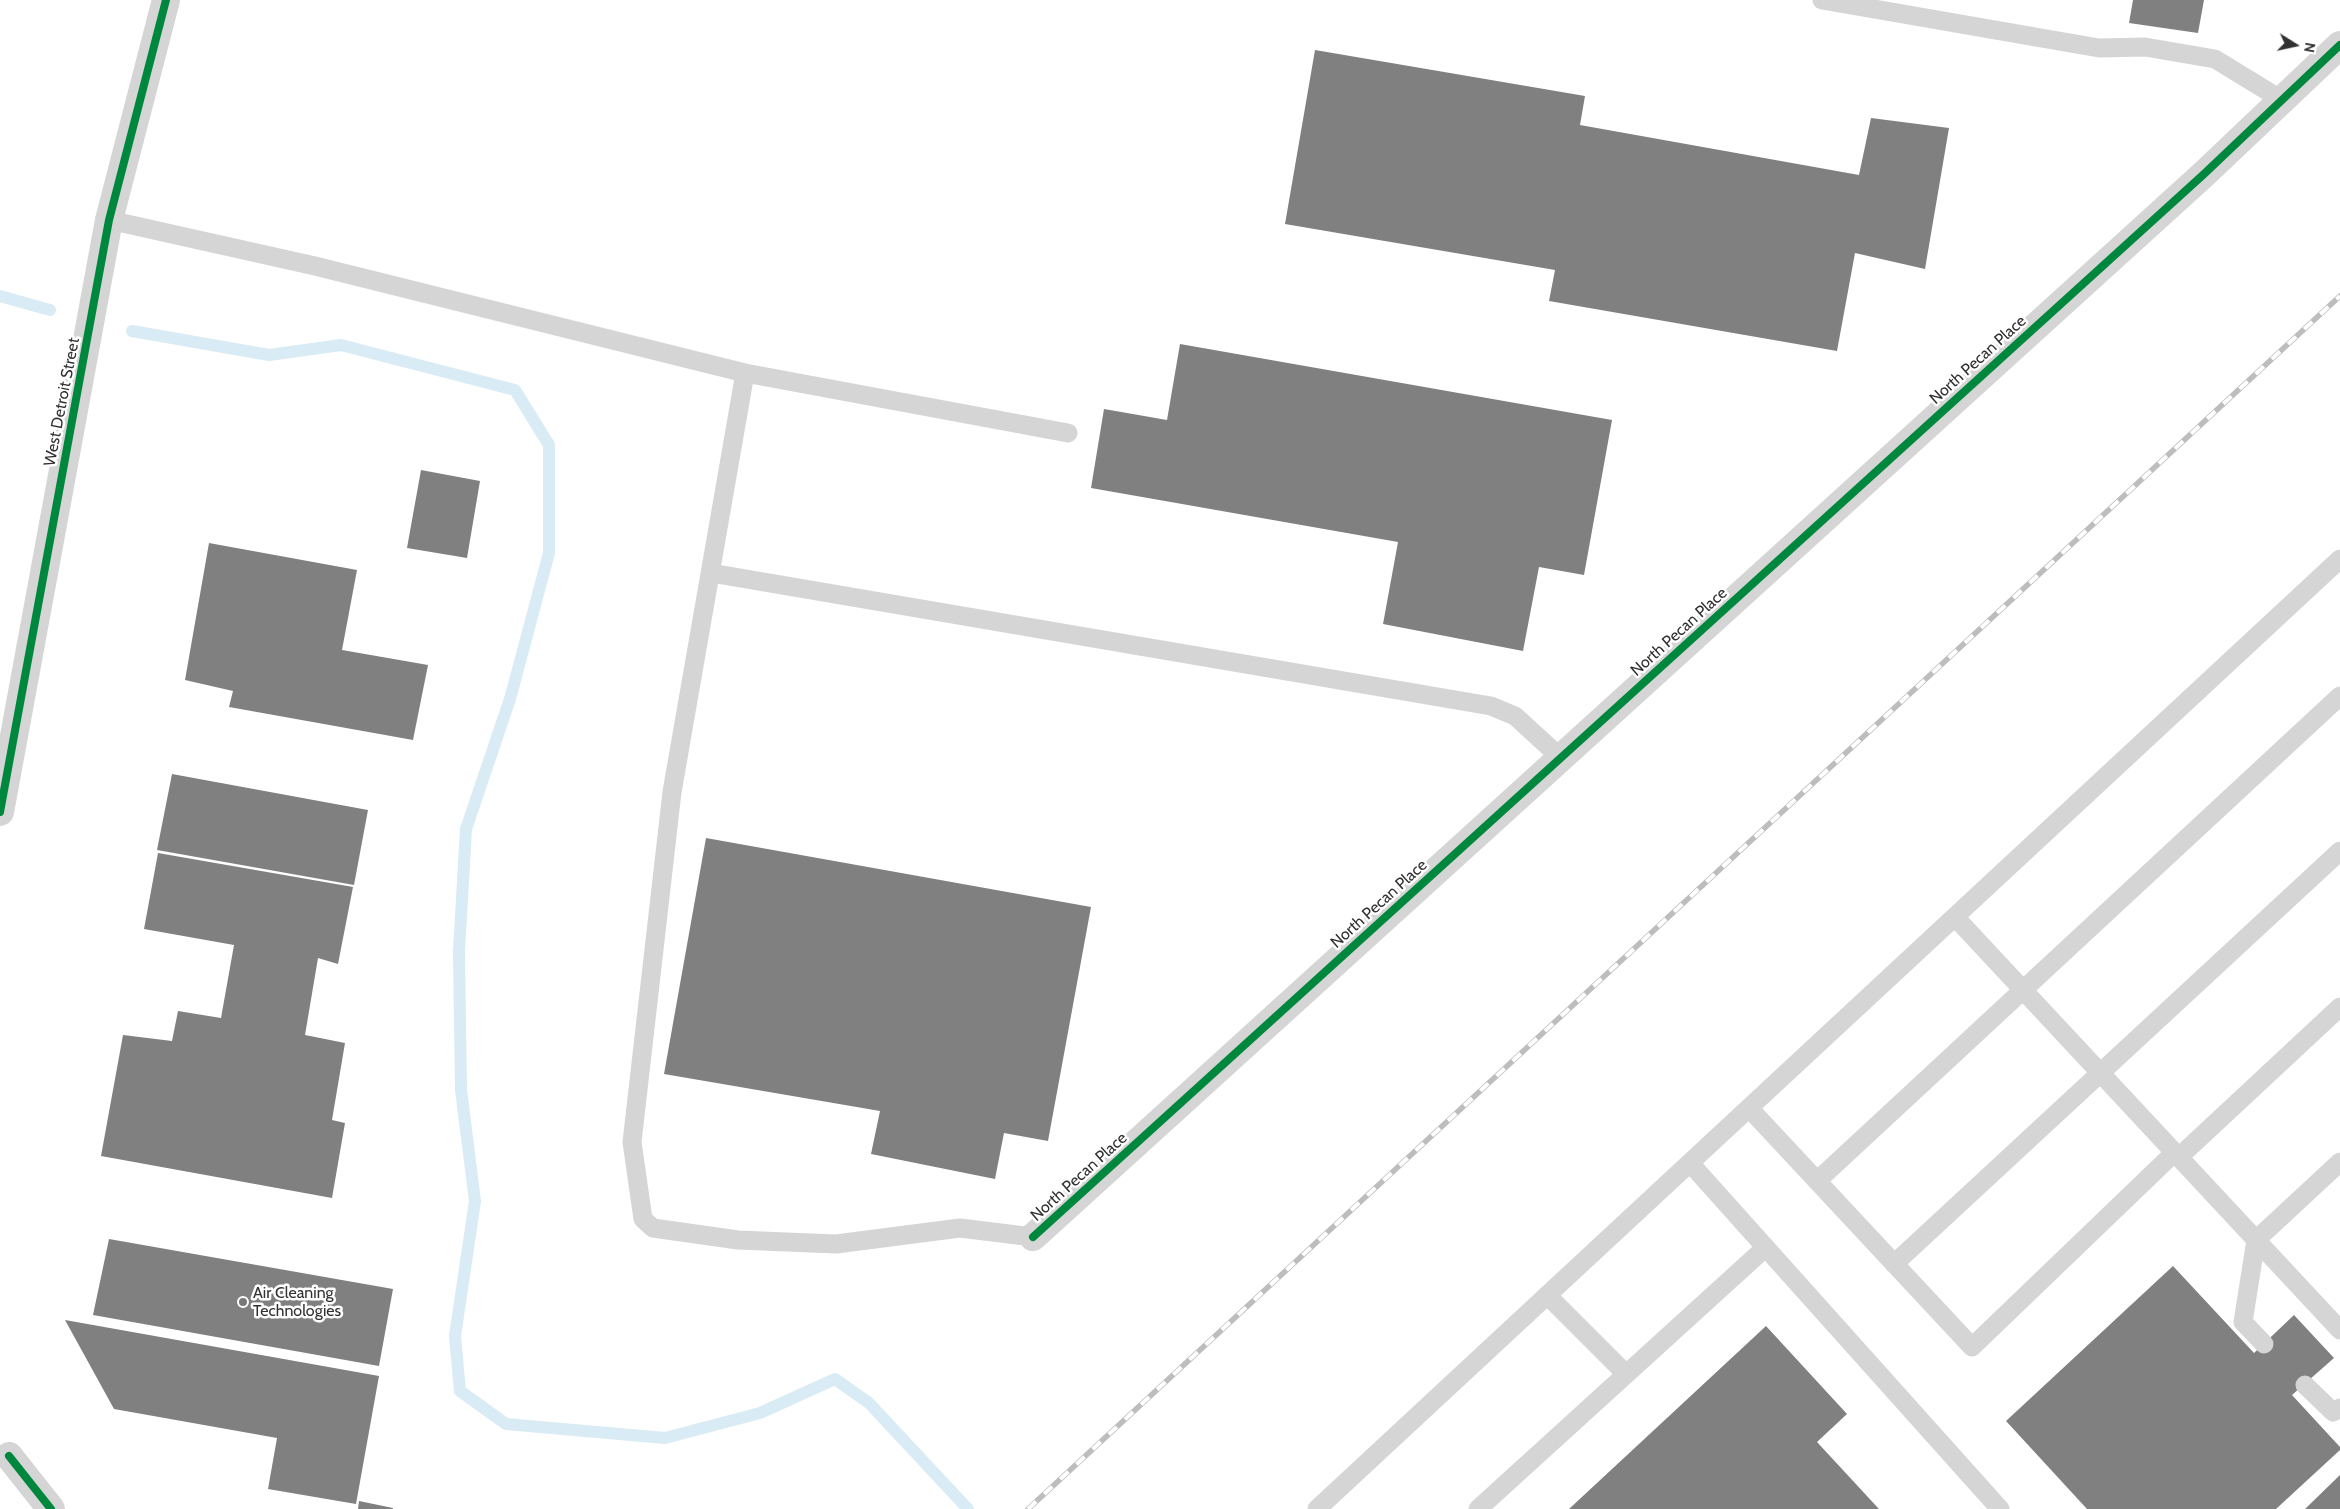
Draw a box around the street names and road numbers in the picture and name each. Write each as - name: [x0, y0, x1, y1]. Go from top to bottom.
- street label: North Pecan Place: [1926, 312, 2030, 408]
- street label: West Detroit Street: [40, 336, 84, 468]
- street label: North Pecan Place: [1627, 584, 1731, 680]
- street label: North Pecan Place: [1327, 856, 1431, 952]
- street label: North Pecan Place: [1027, 1129, 1131, 1225]

